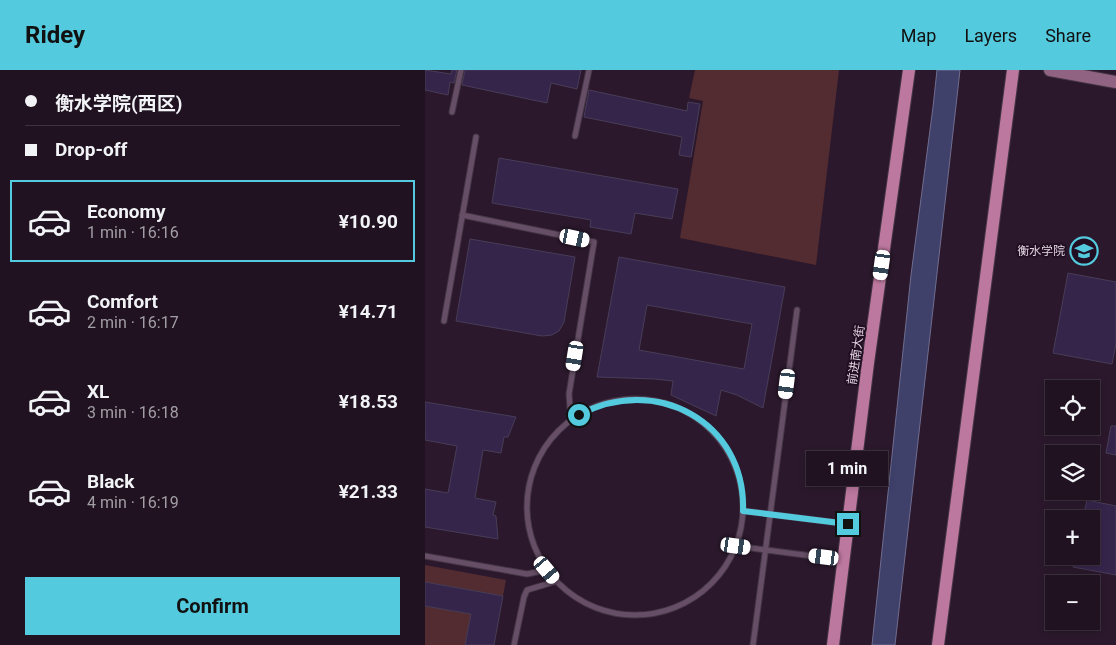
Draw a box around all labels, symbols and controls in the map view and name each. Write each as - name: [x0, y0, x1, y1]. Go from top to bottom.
- text: Ridey: [25, 21, 85, 49]
- text: Map: [901, 25, 936, 46]
- text: Layers: [964, 25, 1017, 46]
- text: Share: [1045, 25, 1091, 46]
- text: 衡水学院(西区): [55, 92, 182, 115]
- text: Drop-off: [55, 138, 127, 161]
- icon: car: [27, 199, 72, 244]
- text: Economy: [87, 200, 166, 223]
- text: ¥10.90: [339, 210, 398, 233]
- text: 1 min · 16:16: [87, 223, 179, 242]
- car: [558, 228, 591, 248]
- school or university icon: 衡水学院: [1069, 236, 1099, 266]
- place label: 衡水学院: [1017, 244, 1065, 258]
- car: [872, 249, 891, 281]
- icon: car: [27, 289, 72, 334]
- text: Comfort: [87, 290, 158, 313]
- text: ¥14.71: [339, 300, 398, 323]
- text: 2 min · 16:17: [87, 313, 179, 332]
- street label: 前进南大街: [845, 324, 867, 386]
- car: [565, 340, 584, 372]
- car: [777, 368, 796, 400]
- icon: car: [27, 379, 72, 424]
- text: XL: [87, 380, 109, 403]
- map controls: [1045, 380, 1100, 630]
- button: locate: [1045, 380, 1100, 435]
- text: ¥18.53: [339, 390, 398, 413]
- text: 3 min · 16:18: [87, 403, 179, 422]
- route start: [568, 404, 590, 426]
- button: layers: [1045, 445, 1100, 500]
- callout: 1 min: [807, 452, 889, 486]
- text: 1 min: [827, 459, 867, 478]
- icon: car: [27, 469, 72, 514]
- text: Black: [87, 470, 134, 493]
- text: ¥21.33: [339, 480, 398, 503]
- text: 4 min · 16:19: [87, 493, 179, 512]
- button: +: [1045, 510, 1100, 565]
- route end: [837, 513, 859, 535]
- car: [720, 536, 751, 556]
- car: [808, 548, 839, 566]
- car: [531, 554, 562, 586]
- button: −: [1045, 575, 1100, 630]
- button: Confirm: [25, 577, 400, 635]

